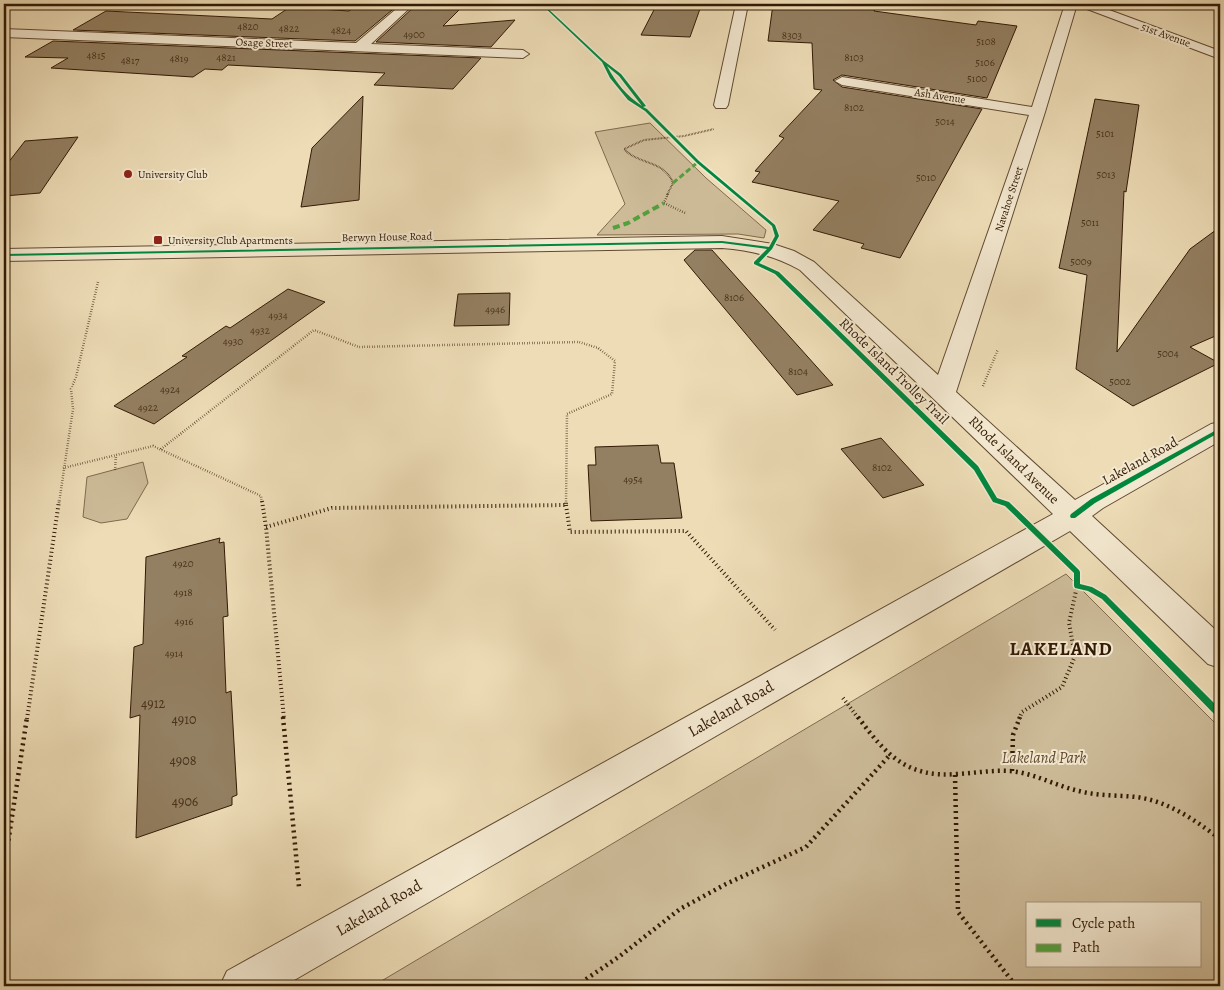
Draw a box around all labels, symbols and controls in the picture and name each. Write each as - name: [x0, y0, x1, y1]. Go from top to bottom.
- house number: 4820: [237, 19, 259, 34]
- street label: 51st Avenue: [1139, 19, 1193, 51]
- house number: 4822: [279, 21, 299, 36]
- house number: 4824: [331, 23, 351, 38]
- house number: 4900: [403, 27, 425, 42]
- house number: 8303: [782, 28, 802, 43]
- house number: 5108: [976, 34, 996, 49]
- street label: Osage Street: [235, 35, 293, 51]
- house number: 4815: [87, 48, 106, 63]
- house number: 4821: [216, 50, 236, 65]
- house number: 8103: [844, 50, 864, 65]
- house number: 4819: [169, 51, 189, 66]
- house number: 4817: [121, 53, 140, 68]
- house number: 5106: [975, 55, 995, 70]
- house number: 5100: [967, 71, 987, 86]
- street label: Ash Avenue: [912, 84, 967, 107]
- house number: 8102: [844, 100, 864, 115]
- house number: 5014: [935, 114, 955, 129]
- house number: 5101: [1096, 126, 1114, 141]
- street label: Navahoe Street: [991, 164, 1027, 234]
- place label: University Club: [138, 167, 208, 182]
- house number: 5013: [1097, 167, 1115, 182]
- marker: University Club: [122, 168, 134, 180]
- house number: 5010: [916, 170, 936, 185]
- house number: 5011: [1081, 215, 1099, 230]
- street label: Berwyn House Road: [342, 229, 432, 245]
- place label: University Club Apartments: [168, 233, 293, 248]
- marker: University Club Apartments: [152, 234, 164, 246]
- house number: 5009: [1070, 254, 1092, 269]
- house number: 8106: [724, 290, 744, 305]
- house number: 4946: [485, 302, 505, 317]
- house number: 4934: [268, 308, 288, 323]
- street label: Rhode Island Trolley Trail: [835, 314, 953, 429]
- house number: 4932: [250, 323, 270, 338]
- house number: 4930: [223, 334, 243, 349]
- house number: 5004: [1157, 346, 1179, 361]
- house number: 8104: [788, 364, 808, 379]
- house number: 5002: [1109, 374, 1131, 389]
- house number: 4924: [160, 382, 180, 397]
- house number: 4922: [138, 400, 158, 415]
- street label: Rhode Island Avenue: [964, 412, 1064, 508]
- street label: Lakeland Road: [1099, 432, 1182, 490]
- house number: 8102: [872, 460, 892, 475]
- house number: 4954: [623, 472, 643, 487]
- house number: 4920: [172, 556, 194, 571]
- house number: 4918: [173, 585, 193, 600]
- house number: 4916: [175, 614, 193, 629]
- district label: LAKELAND: [1009, 636, 1113, 662]
- house number: 4914: [165, 646, 183, 661]
- street label: Lakeland Road: [684, 675, 778, 742]
- house number: 4912: [141, 694, 165, 713]
- house number: 4910: [172, 710, 196, 729]
- park label: Lakeland Park: [1002, 747, 1086, 769]
- house number: 4908: [170, 751, 197, 770]
- house number: 4906: [172, 792, 198, 811]
- street label: Lakeland Road: [332, 874, 426, 941]
- legend: [1026, 902, 1202, 968]
- text: Cycle path: [1072, 913, 1135, 933]
- text: Path: [1072, 937, 1100, 957]

